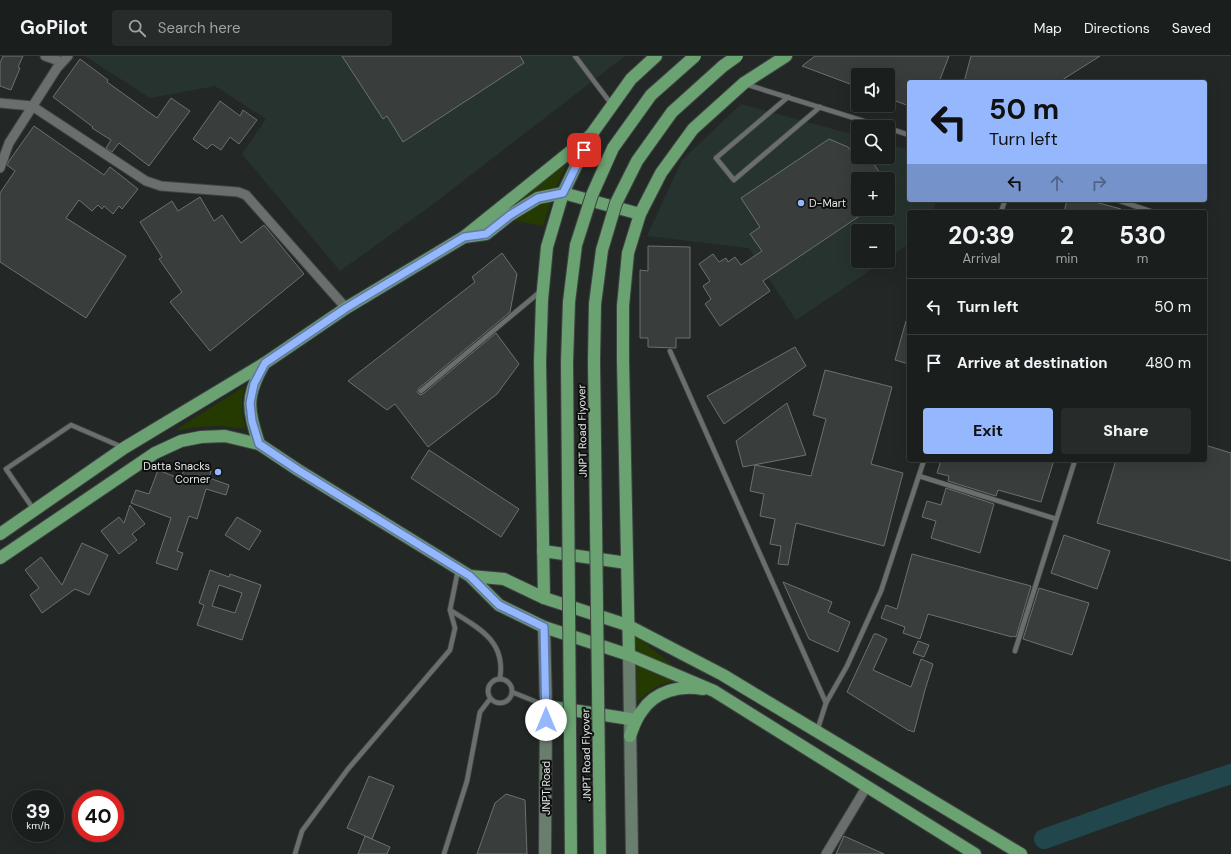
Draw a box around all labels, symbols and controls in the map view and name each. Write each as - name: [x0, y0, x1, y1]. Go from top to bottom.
- search box: [112, 10, 392, 46]
- text: GoPilot: [20, 15, 88, 40]
- icon: search: [126, 17, 148, 39]
- text: Search here: [158, 18, 241, 38]
- text: Map: [1034, 19, 1062, 37]
- text: Directions: [1084, 19, 1150, 37]
- text: Saved: [1172, 19, 1211, 37]
- map controls: [851, 68, 895, 268]
- button: sound: [851, 68, 895, 112]
- text: 50 m: [989, 91, 1059, 128]
- icon: left: [923, 96, 975, 148]
- button: search: [851, 120, 895, 164]
- text: Turn left: [989, 127, 1058, 151]
- pin: [567, 133, 601, 167]
- icon: arrive: [573, 139, 595, 161]
- button: +: [851, 172, 895, 216]
- icon: left: [1004, 172, 1026, 194]
- icon: ahead: [1046, 172, 1068, 194]
- icon: right: [1088, 172, 1110, 194]
- place label: D-Mart: [809, 196, 846, 210]
- marker: D-Mart: [796, 198, 806, 208]
- text: 20:39: [948, 220, 1014, 251]
- text: 2: [1060, 220, 1074, 251]
- text: 530: [1119, 220, 1166, 251]
- button: −: [851, 224, 895, 268]
- text: Arrival: [962, 250, 1000, 267]
- text: min: [1056, 250, 1078, 267]
- text: m: [1137, 250, 1148, 267]
- icon: left: [923, 296, 945, 318]
- text: Turn left: [957, 297, 1018, 317]
- text: 50 m: [1154, 297, 1191, 317]
- icon: arrive: [923, 352, 945, 374]
- text: Arrive at destination: [957, 353, 1108, 373]
- text: 480 m: [1145, 353, 1191, 373]
- street label: JNPT Road Flyover: [574, 384, 590, 478]
- button: Exit: [923, 408, 1053, 454]
- button: Share: [1061, 408, 1191, 454]
- place label: Datta Snacks Corner: [143, 459, 210, 486]
- marker: Datta Snacks Corner: [213, 467, 223, 477]
- position arrow: [525, 699, 567, 741]
- street label: JNPT Road Flyover: [578, 708, 594, 802]
- street label: JNPT Road: [539, 761, 553, 815]
- speed limit sign: 40: [72, 790, 124, 842]
- text: 39: [26, 798, 50, 824]
- text: km/h: [26, 819, 50, 832]

